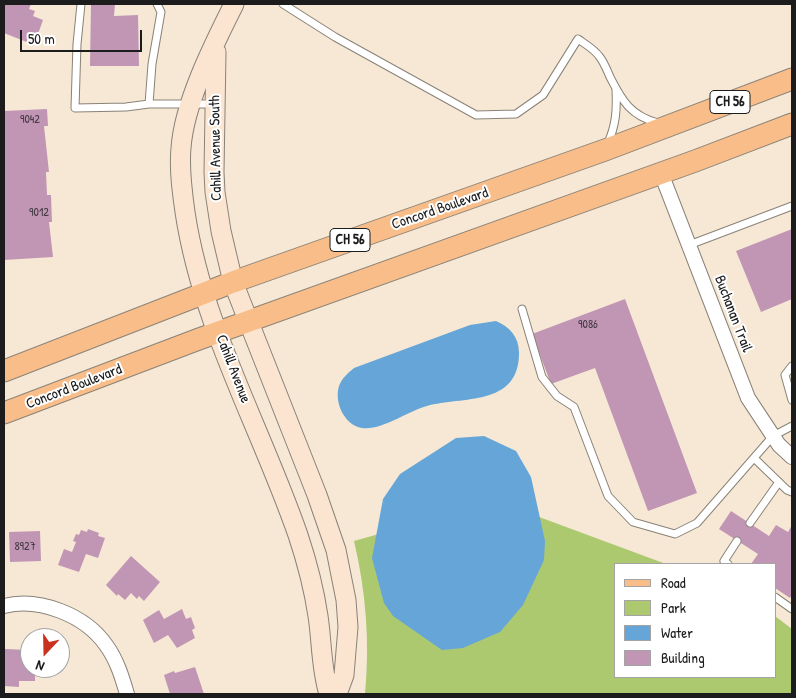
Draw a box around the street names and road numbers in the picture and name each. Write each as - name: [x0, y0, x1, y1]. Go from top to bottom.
- road number: CH 56: [710, 90, 750, 114]
- street label: Cahill Avenue South: [206, 95, 226, 201]
- street label: Concord Boulevard: [389, 184, 491, 234]
- road number: CH 56: [330, 228, 370, 252]
- street label: Buchanan Trail: [710, 273, 756, 355]
- street label: Cahill Avenue: [212, 332, 254, 406]
- street label: Concord Boulevard: [24, 360, 124, 414]

